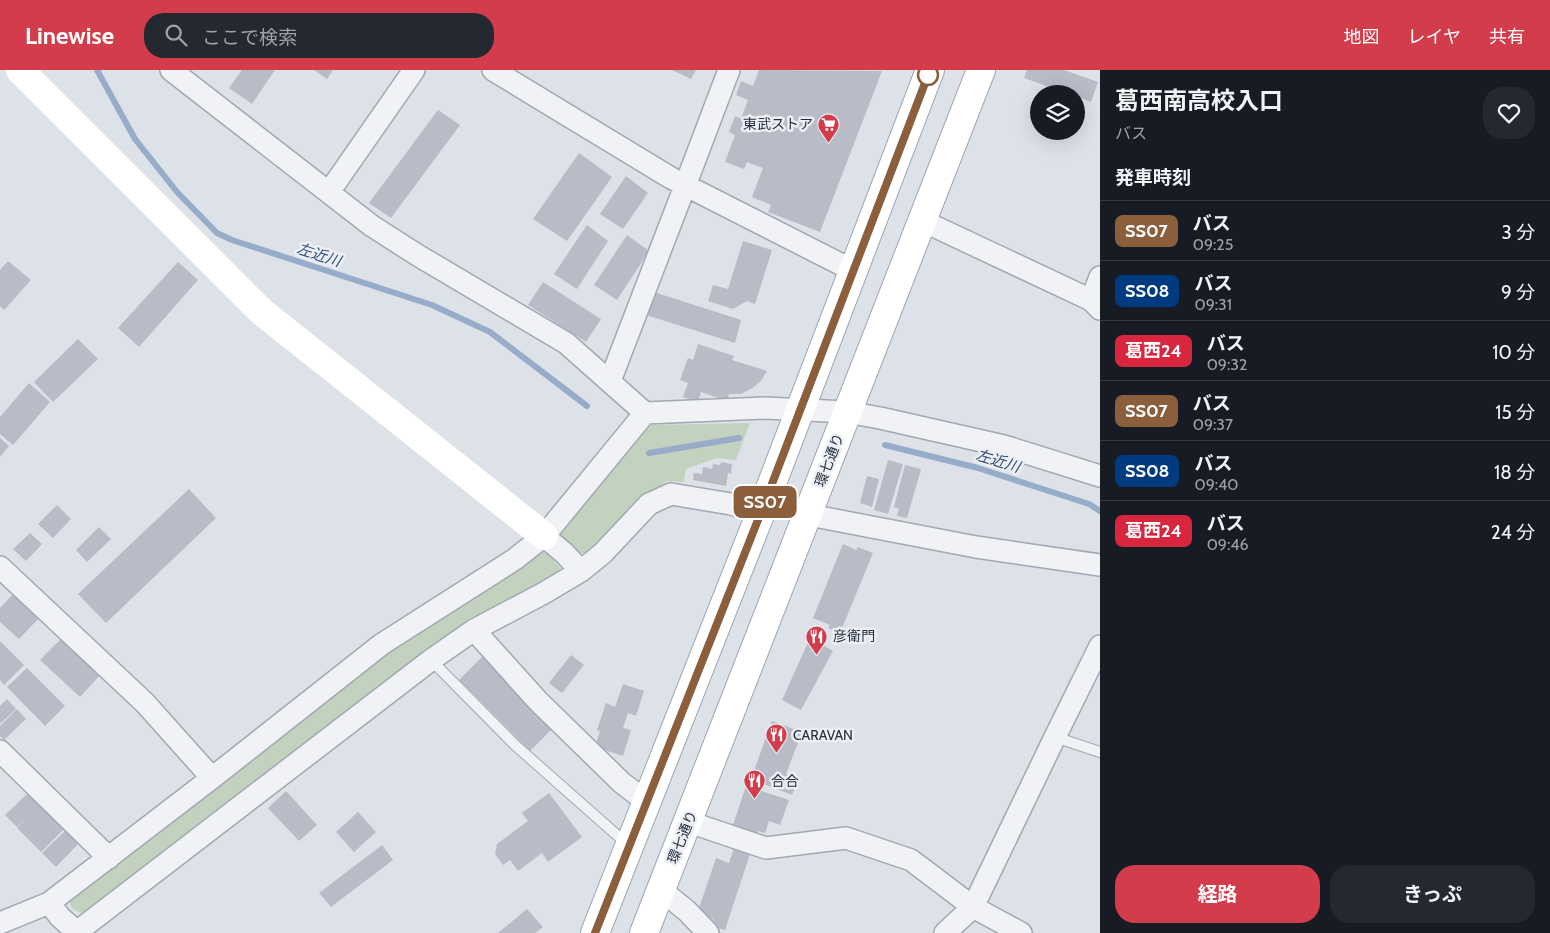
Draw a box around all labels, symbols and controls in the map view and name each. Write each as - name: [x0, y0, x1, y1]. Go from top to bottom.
- search box: [144, 13, 494, 58]
- text: Linewise: [25, 21, 114, 50]
- icon: search: [162, 21, 190, 49]
- text: ここで検索: [202, 26, 297, 49]
- text: 地図: [1344, 26, 1380, 48]
- text: レイヤ: [1408, 26, 1461, 48]
- text: 共有: [1489, 26, 1525, 48]
- unlabelled marker: [917, 64, 939, 86]
- map controls: [1030, 85, 1085, 140]
- button: layers: [1030, 85, 1085, 140]
- text: 葛西南高校入口: [1115, 86, 1283, 115]
- button: heart: [1483, 87, 1535, 139]
- supermarket icon: 東武ストア: [817, 112, 841, 143]
- place label: 東武ストア: [743, 115, 813, 133]
- text: バス: [1115, 124, 1147, 143]
- text: 発車時刻: [1115, 166, 1191, 189]
- text: バス: [1193, 212, 1231, 235]
- text: SS07: [1125, 220, 1168, 242]
- text: 3 分: [1501, 221, 1535, 244]
- text: 09:25: [1193, 235, 1233, 254]
- water label: 左近川: [295, 239, 345, 271]
- text: バス: [1194, 272, 1232, 295]
- text: SS08: [1125, 280, 1169, 302]
- text: 9 分: [1501, 281, 1535, 304]
- text: 09:31: [1194, 295, 1232, 314]
- text: バス: [1207, 332, 1245, 355]
- text: 葛西24: [1125, 340, 1182, 362]
- text: 10 分: [1492, 341, 1535, 364]
- text: 09:32: [1207, 355, 1247, 374]
- text: バス: [1193, 392, 1231, 415]
- text: SS07: [1125, 400, 1168, 422]
- text: 15 分: [1495, 401, 1535, 424]
- text: 09:37: [1193, 415, 1233, 434]
- street label: 環七通り: [811, 431, 847, 489]
- water label: 左近川: [974, 446, 1024, 477]
- text: バス: [1194, 452, 1232, 475]
- text: SS08: [1125, 460, 1169, 482]
- text: 18 分: [1494, 461, 1535, 484]
- text: 09:40: [1194, 475, 1238, 494]
- line badge: SS07: [730, 486, 800, 518]
- text: SS07: [744, 491, 786, 513]
- text: バス: [1207, 512, 1245, 535]
- text: 葛西24: [1125, 520, 1182, 542]
- text: 24 分: [1491, 521, 1535, 544]
- text: 09:46: [1207, 535, 1249, 554]
- restaurant icon: 彦衛門: [805, 624, 829, 655]
- place label: 彦衛門: [833, 627, 875, 645]
- restaurant icon: CARAVAN: [765, 723, 789, 754]
- place label: CARAVAN: [793, 726, 853, 744]
- restaurant icon: 合合: [743, 769, 767, 800]
- place label: 合合: [771, 772, 799, 790]
- street label: 環七通り: [663, 808, 701, 866]
- button: 経路: [1115, 865, 1320, 923]
- button: きっぷ: [1330, 865, 1535, 923]

